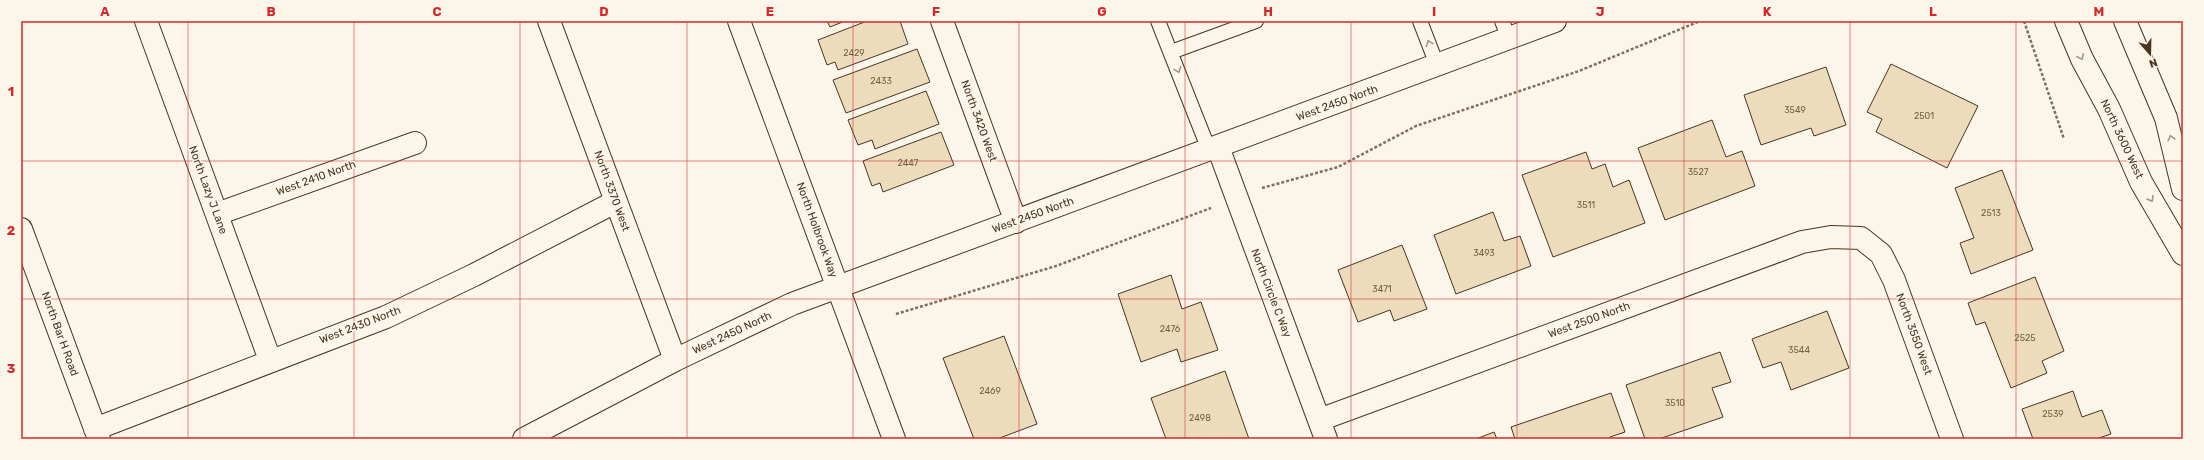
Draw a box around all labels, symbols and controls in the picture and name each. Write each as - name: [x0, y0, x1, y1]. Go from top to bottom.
- text: A: [100, 4, 110, 19]
- text: B: [266, 4, 276, 19]
- text: C: [432, 4, 442, 19]
- text: D: [599, 4, 609, 19]
- text: E: [766, 4, 774, 19]
- text: F: [932, 4, 940, 19]
- text: G: [1097, 4, 1107, 19]
- text: H: [1263, 4, 1273, 19]
- text: I: [1432, 4, 1436, 19]
- text: J: [1596, 4, 1604, 19]
- text: K: [1763, 4, 1772, 19]
- text: L: [1929, 4, 1937, 19]
- text: M: [2094, 4, 2104, 19]
- north arrow: [2130, 34, 2170, 74]
- one-way arrow: [1425, 40, 1433, 47]
- house number: 2429: [843, 48, 865, 58]
- one-way arrow: [2076, 53, 2084, 60]
- text: N: [2147, 55, 2159, 70]
- one-way arrow: [1174, 67, 1182, 74]
- house number: 2433: [870, 76, 892, 86]
- street label: North 3420 West: [958, 78, 1000, 164]
- street label: West 2450 North: [1294, 82, 1380, 124]
- text: 1: [8, 84, 14, 99]
- street label: North 3600 West: [2098, 97, 2146, 181]
- house number: 3549: [1784, 105, 1806, 115]
- house number: 2501: [1914, 111, 1934, 121]
- one-way arrow: [2167, 134, 2176, 141]
- street label: North Lazy J Lane: [186, 144, 230, 236]
- street label: North 3370 West: [591, 149, 633, 234]
- street label: West 2410 North: [274, 158, 358, 198]
- house number: 2447: [898, 158, 919, 168]
- house number: 3527: [1688, 167, 1709, 177]
- street label: North Holbrook Way: [794, 181, 840, 279]
- street label: West 2450 North: [990, 194, 1076, 236]
- one-way arrow: [2146, 195, 2153, 202]
- house number: 3511: [1577, 200, 1595, 210]
- house number: 2513: [1981, 208, 2001, 218]
- text: 2: [7, 223, 15, 238]
- street label: North Circle C Way: [1248, 247, 1294, 339]
- house number: 3493: [1473, 248, 1495, 258]
- house number: 3471: [1372, 284, 1392, 294]
- street label: North Bar H Road: [39, 290, 81, 378]
- street label: North 3550 West: [1893, 292, 1935, 377]
- street label: West 2500 North: [1546, 299, 1632, 341]
- street label: West 2430 North: [318, 304, 402, 346]
- street label: West 2450 North: [690, 309, 774, 357]
- house number: 2476: [1160, 324, 1181, 334]
- house number: 2525: [2014, 333, 2036, 343]
- house number: 3544: [1788, 345, 1810, 355]
- text: 3: [7, 361, 16, 376]
- house number: 2469: [979, 386, 1001, 396]
- house number: 3510: [1665, 398, 1685, 408]
- house number: 2539: [2042, 409, 2064, 419]
- house number: 2498: [1189, 413, 1211, 423]

